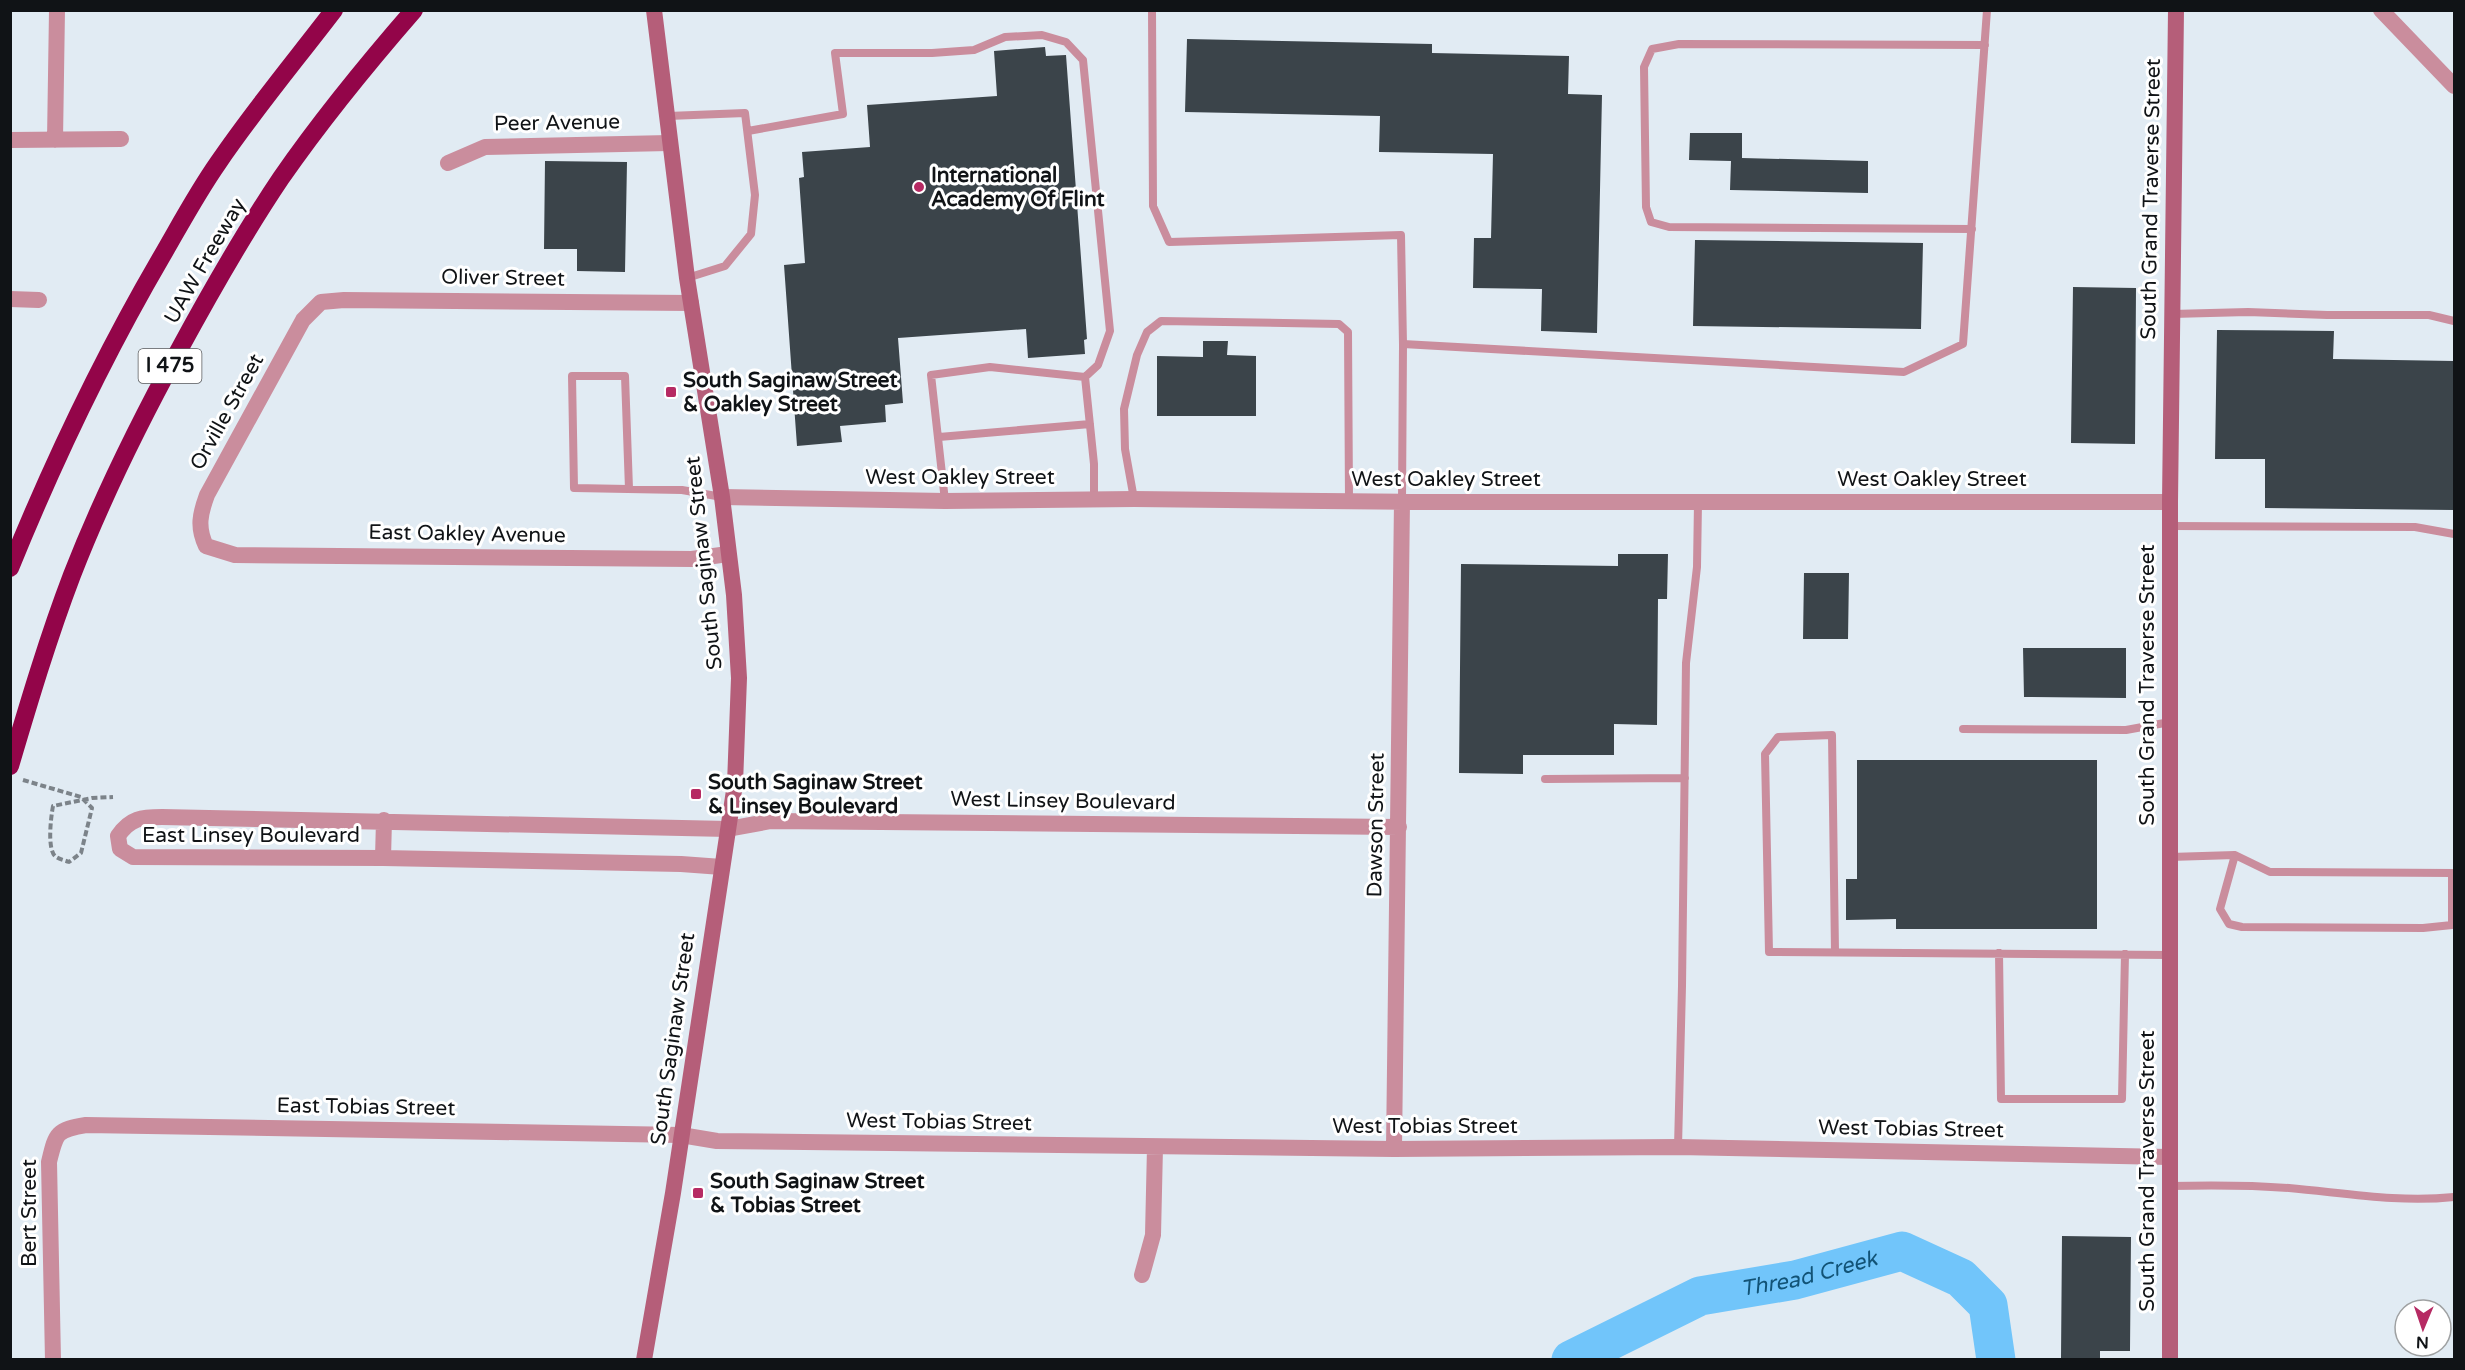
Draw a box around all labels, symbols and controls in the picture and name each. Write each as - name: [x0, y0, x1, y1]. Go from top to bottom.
- street label: South Grand Traverse Street: [2136, 58, 2166, 340]
- street label: Peer Avenue: [494, 109, 620, 137]
- place label: International Academy Of Flint: [931, 163, 1105, 212]
- marker: International Academy Of Flint: [912, 180, 926, 194]
- street label: UAW Freeway: [159, 194, 251, 328]
- street label: Oliver Street: [441, 264, 565, 292]
- road number: I 475: [138, 349, 201, 383]
- street label: Orville Street: [185, 349, 269, 475]
- place label: South Saginaw Street & Oakley Street: [683, 368, 898, 417]
- marker: South Saginaw Street & Oakley Street: [664, 385, 678, 399]
- street label: South Saginaw Street: [680, 455, 728, 671]
- street label: West Oakley Street: [865, 465, 1055, 490]
- street label: West Oakley Street: [1351, 467, 1541, 492]
- street label: West Oakley Street: [1837, 467, 2027, 492]
- street label: East Oakley Avenue: [368, 520, 566, 548]
- street label: South Grand Traverse Street: [2135, 544, 2160, 826]
- street label: Dawson Street: [1362, 752, 1390, 898]
- place label: South Saginaw Street & Linsey Boulevard: [708, 770, 923, 819]
- marker: South Saginaw Street & Linsey Boulevard: [689, 787, 703, 801]
- street label: West Linsey Boulevard: [950, 787, 1176, 815]
- street label: East Linsey Boulevard: [142, 823, 360, 848]
- street label: South Saginaw Street: [646, 931, 700, 1147]
- street label: South Grand Traverse Street: [2135, 1030, 2160, 1312]
- street label: East Tobias Street: [276, 1093, 456, 1121]
- street label: West Tobias Street: [846, 1108, 1032, 1136]
- street label: West Tobias Street: [1332, 1114, 1518, 1139]
- street label: West Tobias Street: [1818, 1115, 2004, 1143]
- street label: Bert Street: [17, 1159, 42, 1267]
- place label: South Saginaw Street & Tobias Street: [710, 1169, 925, 1218]
- marker: South Saginaw Street & Tobias Street: [691, 1186, 705, 1200]
- water label: Thread Creek: [1739, 1245, 1882, 1302]
- north arrow: [2393, 1298, 2453, 1358]
- text: N: [2416, 1332, 2429, 1352]

